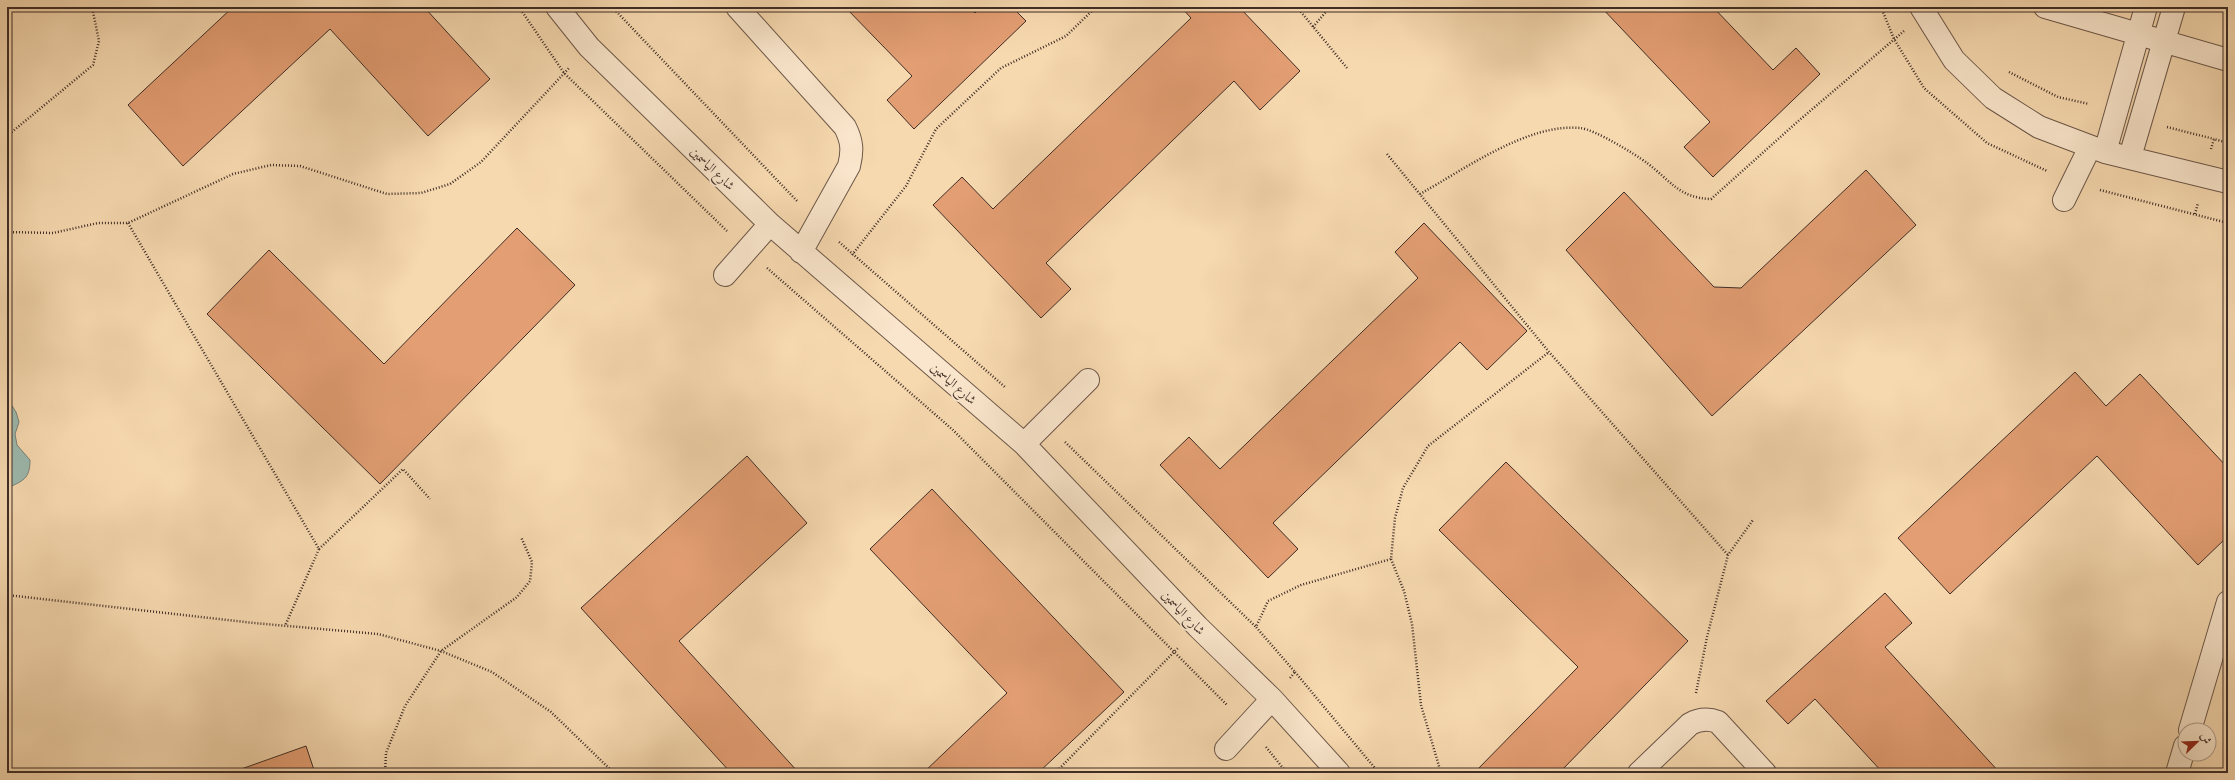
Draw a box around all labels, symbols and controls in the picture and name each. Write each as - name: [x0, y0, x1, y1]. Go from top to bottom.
- street label: شارع الياسمين: [685, 144, 738, 196]
- street label: شارع الياسمين: [925, 359, 980, 410]
- street label: شارع الياسمين: [1156, 587, 1208, 640]
- north arrow: [2177, 722, 2217, 762]
- text: ش: [2198, 731, 2214, 746]

